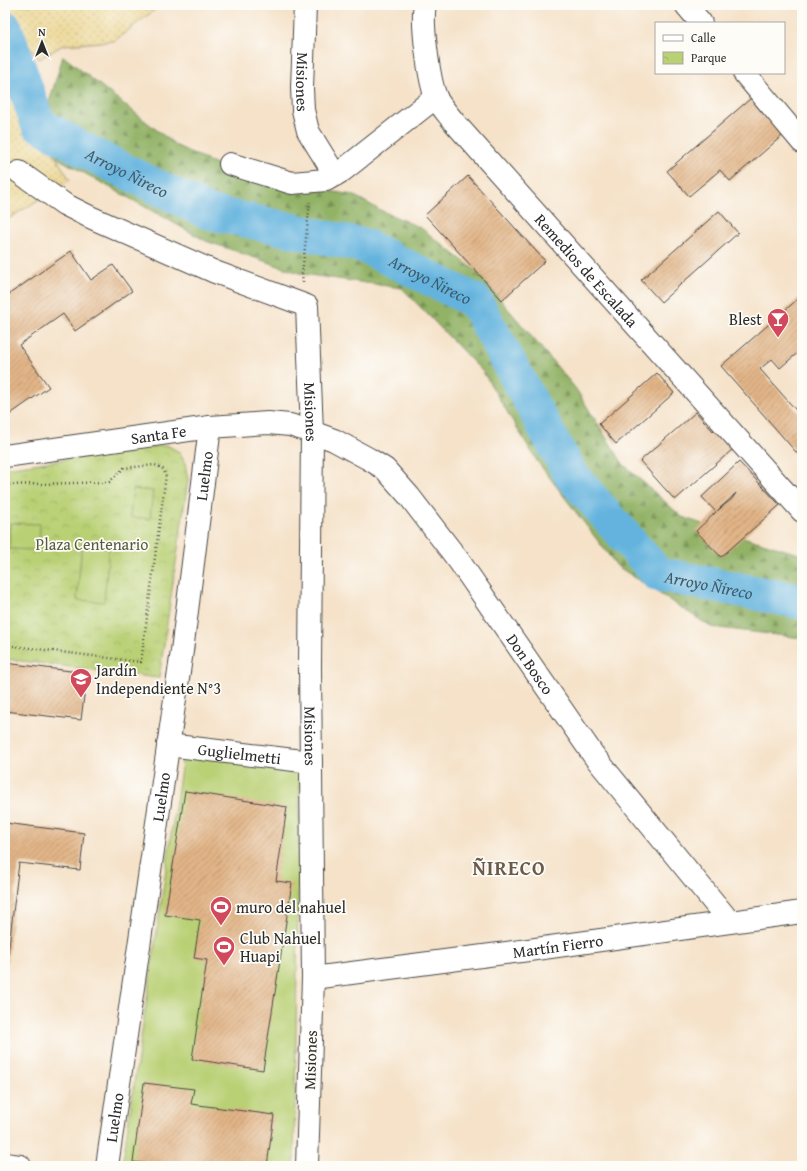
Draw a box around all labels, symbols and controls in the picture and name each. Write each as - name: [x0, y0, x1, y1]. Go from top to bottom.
- north arrow: [22, 22, 62, 62]
- legend: [655, 22, 785, 74]
- text: N: [38, 24, 46, 40]
- text: Calle: [691, 29, 716, 46]
- text: Parque: [691, 49, 727, 66]
- street label: Misiones: [290, 52, 315, 112]
- water label: Arroyo Ñireco: [81, 140, 173, 203]
- street label: Remedios de Escalada: [529, 208, 644, 333]
- water label: Arroyo Ñireco: [384, 247, 476, 310]
- bar icon: Blest: [765, 306, 791, 339]
- place label: Blest: [729, 307, 762, 331]
- street label: Misiones: [298, 382, 324, 442]
- street label: Santa Fe: [129, 418, 188, 450]
- street label: Luelmo: [189, 450, 219, 502]
- park label: Plaza Centenario: [36, 532, 148, 556]
- water label: Arroyo Ñireco: [662, 563, 755, 605]
- street label: Don Bosco: [501, 629, 560, 699]
- place label: Jardín Independiente N°3: [94, 658, 221, 700]
- school or university icon: Jardín Independiente N°3: [68, 666, 94, 699]
- street label: Misiones: [298, 706, 323, 766]
- street label: Guglielmetti: [197, 737, 283, 770]
- street label: Luelmo: [145, 771, 176, 823]
- district label: ÑIRECO: [472, 853, 546, 882]
- sports icon: muro del nahuel: [208, 894, 234, 927]
- place label: muro del nahuel: [236, 895, 347, 919]
- place label: Club Nahuel Huapi: [240, 926, 322, 968]
- street label: Martín Fierro: [511, 928, 605, 964]
- sports icon: Club Nahuel Huapi: [211, 934, 237, 967]
- street label: Misiones: [297, 1030, 323, 1090]
- street label: Luelmo: [99, 1091, 130, 1144]

